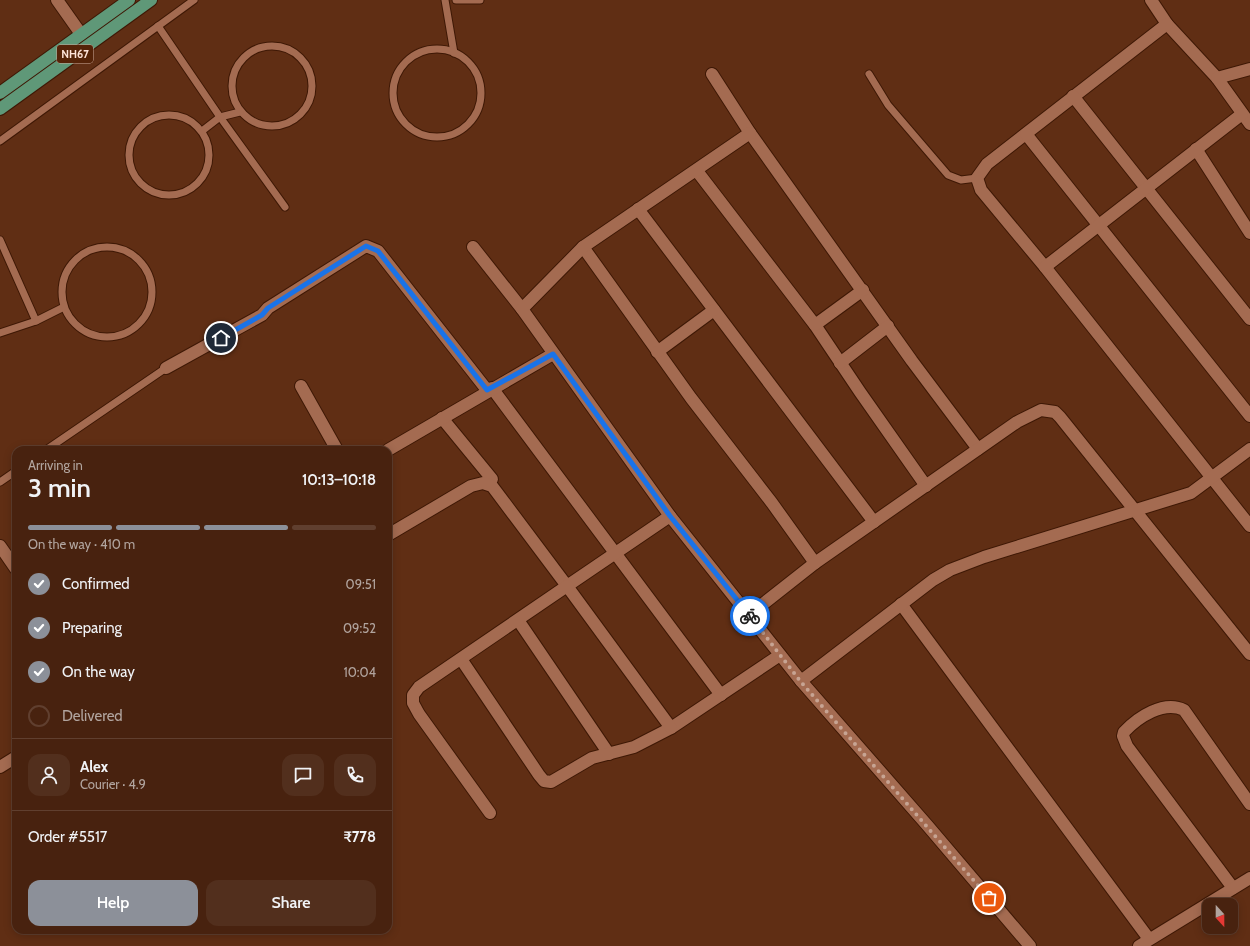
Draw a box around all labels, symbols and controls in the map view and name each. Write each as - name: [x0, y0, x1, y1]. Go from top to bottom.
- road number: NH67: [57, 45, 93, 63]
- pin: [204, 321, 238, 355]
- icon: home: [210, 327, 232, 349]
- text: Arriving in: [28, 457, 83, 473]
- text: 10:13–10:18: [302, 471, 376, 489]
- text: 3 min: [28, 472, 91, 504]
- text: On the way · 410 m: [28, 536, 135, 552]
- icon: check: [28, 573, 50, 595]
- text: Confirmed: [62, 575, 130, 593]
- text: 09:51: [346, 576, 376, 592]
- courier: [730, 596, 770, 636]
- icon: bike: [739, 605, 761, 627]
- icon: check: [28, 617, 50, 639]
- text: Preparing: [62, 619, 122, 637]
- text: 09:52: [343, 620, 376, 636]
- icon: check: [28, 661, 50, 683]
- text: On the way: [62, 663, 135, 681]
- text: 10:04: [343, 664, 376, 680]
- text: Delivered: [62, 707, 123, 725]
- button: person: [28, 754, 70, 796]
- button: chat: [282, 754, 324, 796]
- button: phone: [334, 754, 376, 796]
- text: Alex: [80, 758, 108, 776]
- text: Courier · 4.9: [80, 776, 146, 792]
- text: Order #5517: [28, 828, 107, 846]
- text: ₹778: [343, 828, 376, 846]
- button: Help: [28, 880, 198, 926]
- button: Share: [206, 880, 376, 926]
- pin: [972, 881, 1006, 915]
- icon: bag: [978, 887, 1000, 909]
- north arrow: [1202, 898, 1238, 934]
- map controls: [1202, 898, 1238, 934]

